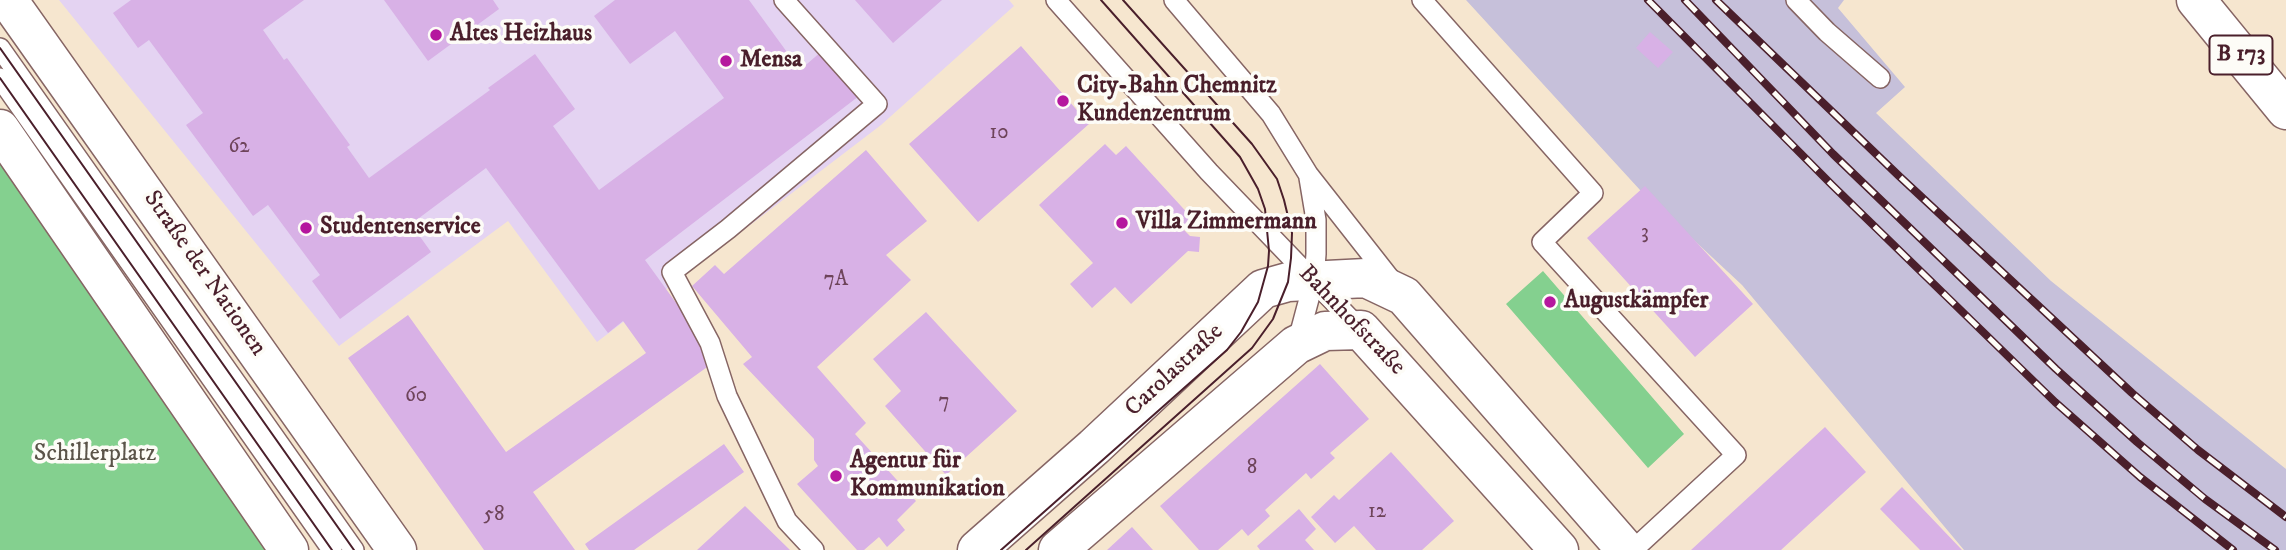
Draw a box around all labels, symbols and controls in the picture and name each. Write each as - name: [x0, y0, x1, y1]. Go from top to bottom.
- place label: Altes Heizhaus: [450, 21, 592, 49]
- marker: Altes Heizhaus: [428, 27, 444, 43]
- road number: B 173: [2210, 36, 2272, 74]
- place label: Mensa: [740, 47, 802, 75]
- marker: Mensa: [718, 53, 734, 69]
- place label: City-Bahn Chemnitz Kundenzentrum: [1077, 73, 1277, 129]
- marker: City-Bahn Chemnitz Kundenzentrum: [1055, 93, 1071, 109]
- house number: 10: [990, 121, 1008, 147]
- house number: 62: [228, 135, 250, 161]
- street label: Straße der Nationen: [136, 186, 272, 362]
- place label: Villa Zimmermann: [1136, 209, 1317, 237]
- place label: Studentenservice: [320, 214, 481, 242]
- marker: Villa Zimmermann: [1114, 215, 1130, 231]
- marker: Studentenservice: [298, 220, 314, 236]
- house number: 3: [1641, 221, 1649, 247]
- street label: Bahnhofstraße: [1291, 260, 1411, 382]
- house number: 7A: [824, 268, 848, 294]
- place label: Augustkämpfer: [1564, 288, 1708, 316]
- marker: Augustkämpfer: [1542, 294, 1558, 310]
- street label: Carolastraße: [1120, 318, 1230, 424]
- house number: 60: [405, 384, 427, 410]
- house number: 7: [938, 390, 950, 416]
- park label: Schillerplatz: [34, 441, 156, 469]
- place label: Agentur für Kommunikation: [850, 448, 1005, 504]
- house number: 8: [1247, 456, 1257, 482]
- marker: Agentur für Kommunikation: [828, 468, 844, 484]
- house number: 12: [1368, 500, 1386, 526]
- house number: 58: [484, 503, 504, 529]

